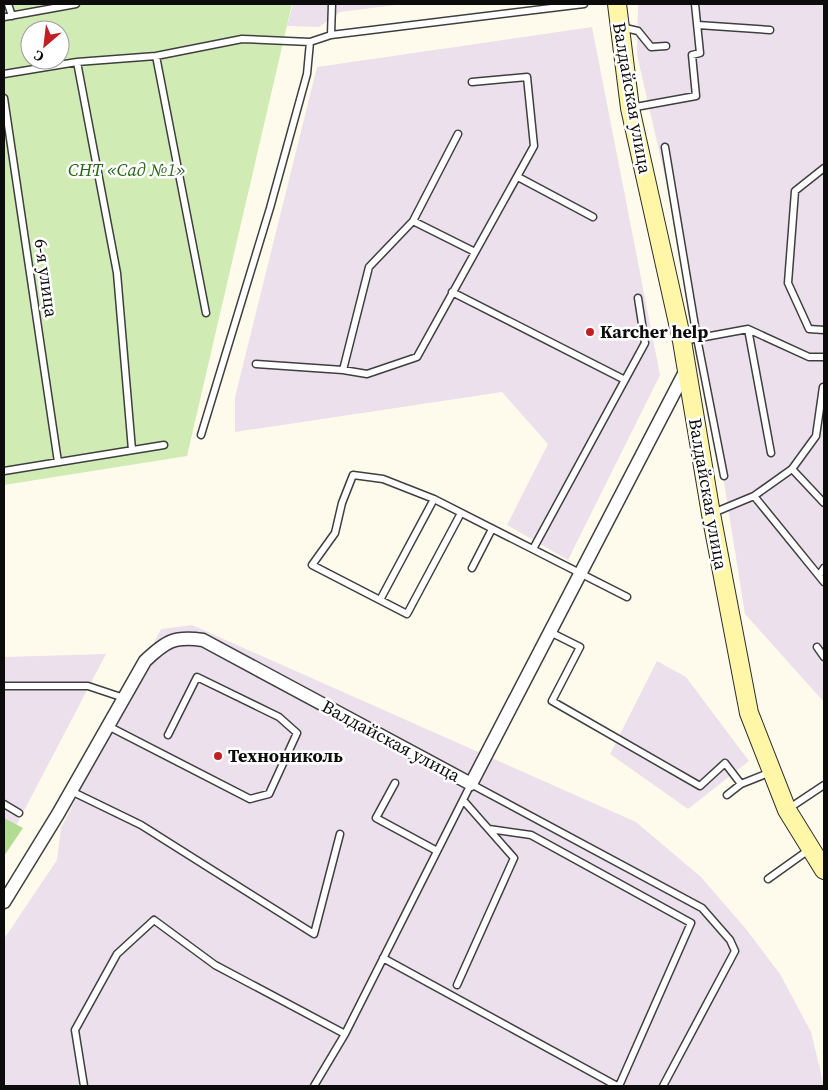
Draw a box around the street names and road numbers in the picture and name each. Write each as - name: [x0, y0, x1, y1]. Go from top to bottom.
- street label: Валдайская улица: [607, 20, 658, 176]
- street label: 6-я улица: [29, 237, 64, 320]
- street label: Валдайская улица: [683, 416, 734, 572]
- street label: Валдайская улица: [318, 693, 466, 788]

